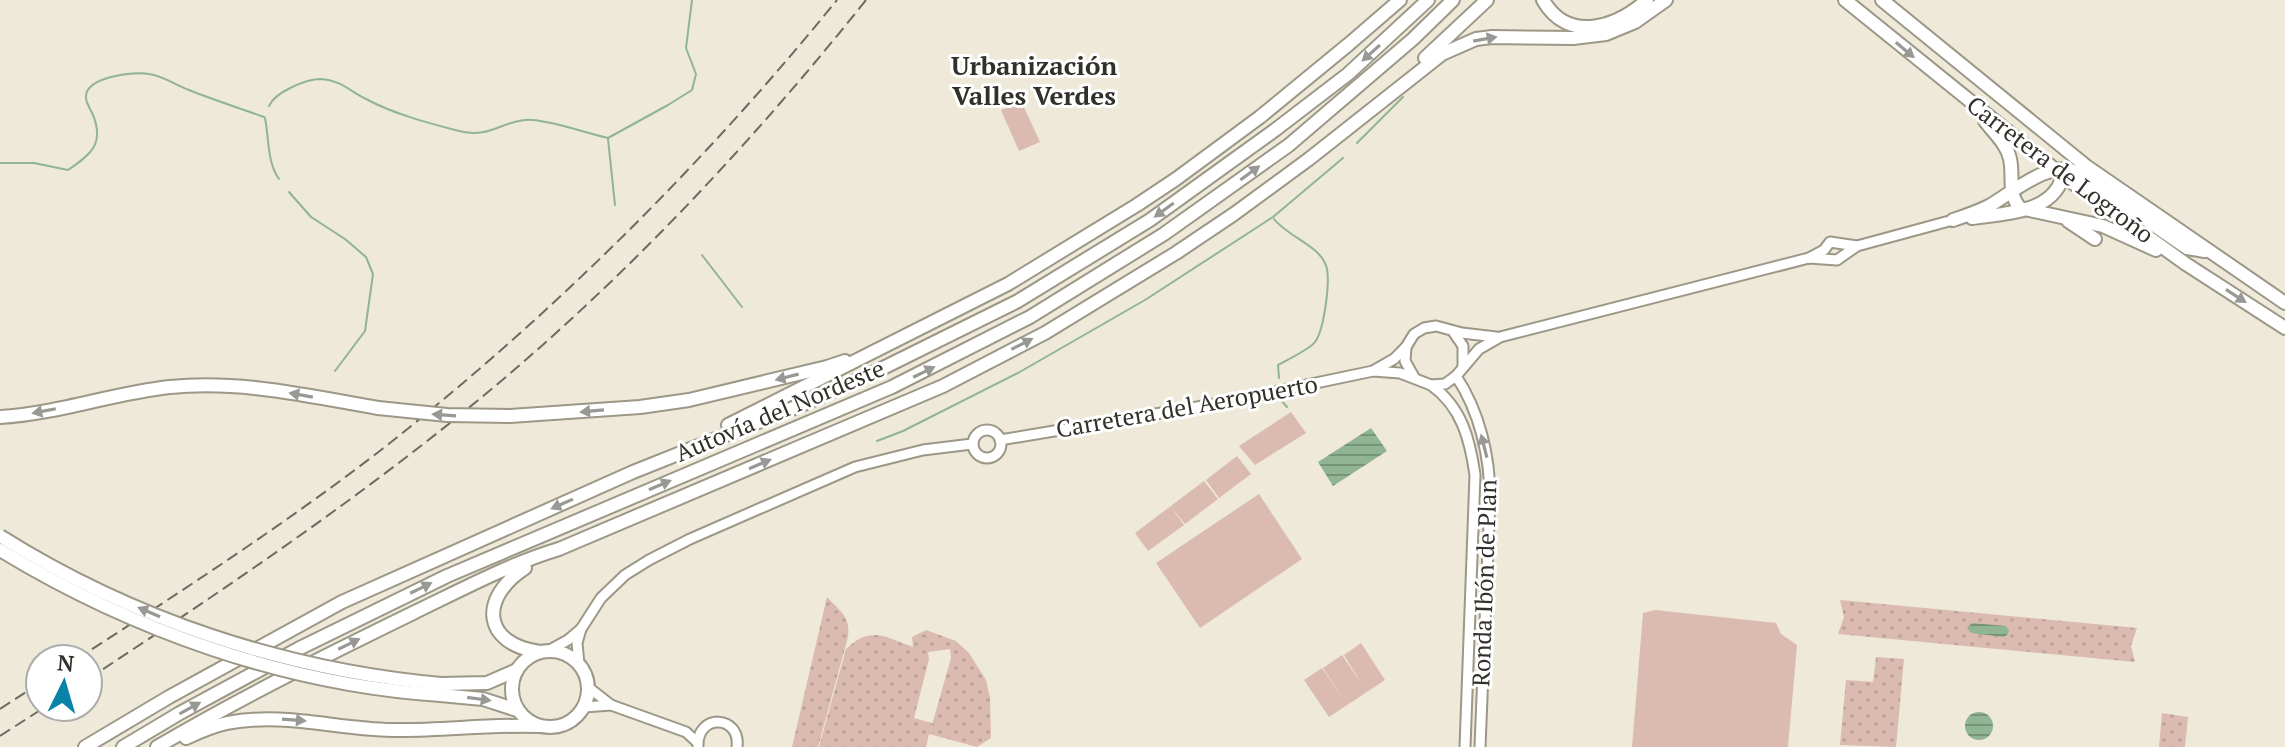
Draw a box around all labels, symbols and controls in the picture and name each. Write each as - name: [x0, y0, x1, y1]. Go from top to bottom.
- one-way arrow: [1473, 32, 1498, 44]
- one-way arrow: [1895, 41, 1915, 58]
- one-way arrow: [1362, 44, 1381, 62]
- district label: Urbanización Valles Verdes: [951, 48, 1117, 112]
- street label: Carretera de Logroño: [1961, 88, 2161, 250]
- one-way arrow: [1239, 165, 1261, 181]
- one-way arrow: [1153, 202, 1175, 218]
- one-way arrow: [2225, 288, 2246, 303]
- one-way arrow: [1011, 338, 1034, 351]
- street label: Autovía del Nordeste: [670, 351, 889, 469]
- one-way arrow: [913, 365, 936, 378]
- street label: Carretera del Aeropuerto: [1053, 367, 1320, 445]
- one-way arrow: [774, 371, 799, 383]
- one-way arrow: [289, 388, 314, 400]
- one-way arrow: [32, 405, 57, 418]
- one-way arrow: [579, 405, 604, 418]
- one-way arrow: [431, 408, 456, 421]
- one-way arrow: [1477, 433, 1490, 458]
- one-way arrow: [748, 457, 772, 470]
- one-way arrow: [648, 478, 672, 491]
- street label: Ronda Ibón de Plan: [1464, 479, 1504, 687]
- one-way arrow: [550, 497, 573, 510]
- one-way arrow: [410, 582, 433, 595]
- one-way arrow: [137, 605, 161, 618]
- one-way arrow: [338, 637, 361, 651]
- north arrow: [24, 643, 104, 723]
- text: N: [56, 647, 76, 678]
- one-way arrow: [467, 693, 492, 706]
- one-way arrow: [179, 701, 202, 714]
- one-way arrow: [282, 714, 307, 727]

